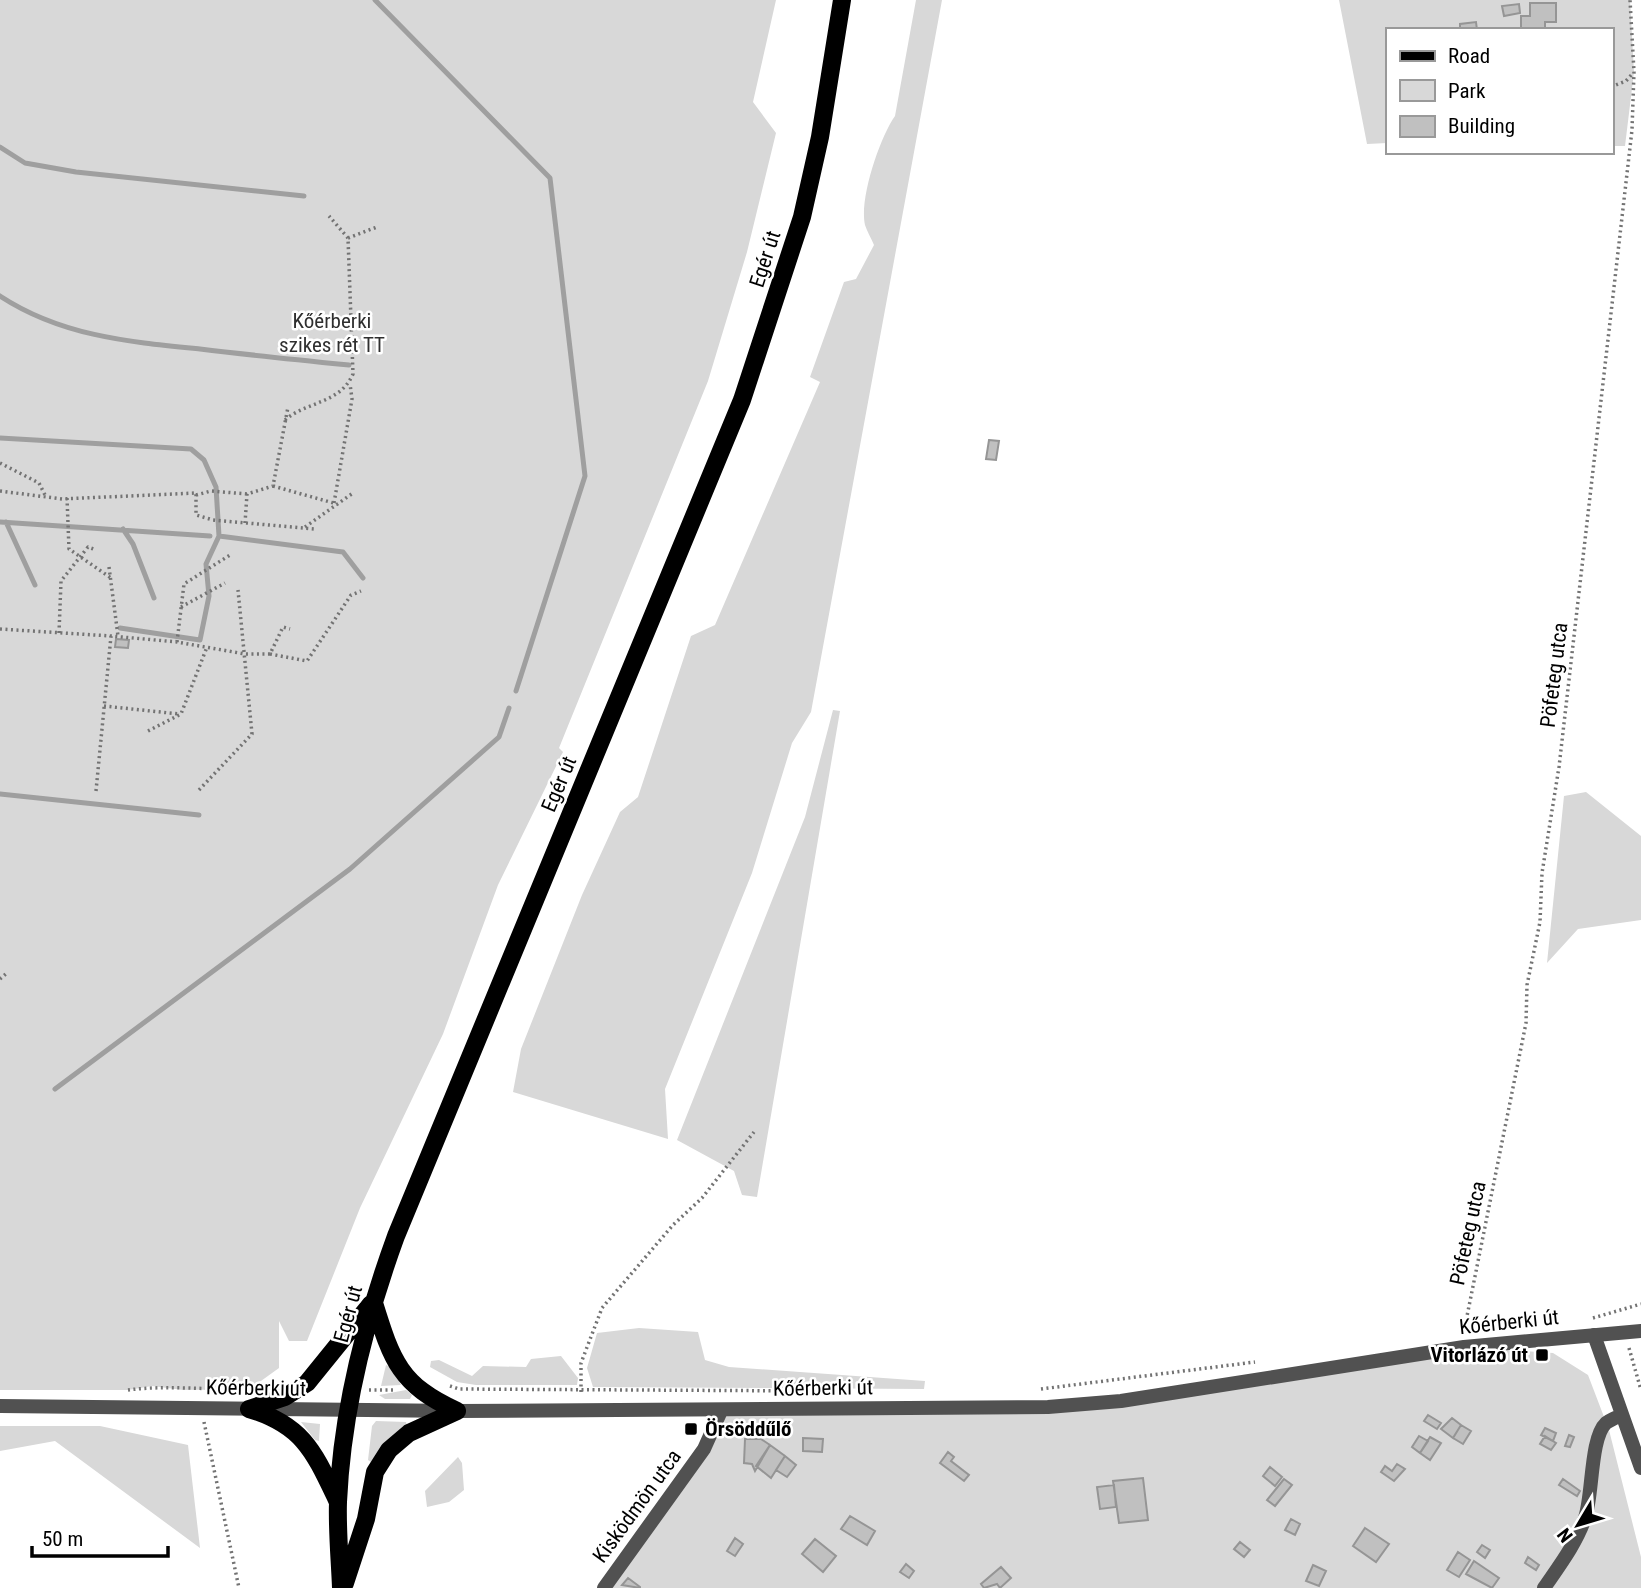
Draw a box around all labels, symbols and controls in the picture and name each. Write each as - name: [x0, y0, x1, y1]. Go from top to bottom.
- legend: [1386, 28, 1613, 154]
- text: Road: [1448, 44, 1490, 68]
- text: Park: [1448, 79, 1486, 103]
- text: Building: [1448, 114, 1515, 138]
- street label: Egér út: [745, 228, 785, 290]
- park label: Kőérberki szikes rét TT: [279, 309, 385, 357]
- street label: Pöfeteg utca: [1536, 621, 1572, 729]
- street label: Egér út: [537, 753, 581, 815]
- street label: Pöfeteg utca: [1445, 1179, 1491, 1287]
- street label: Egér út: [329, 1283, 367, 1345]
- street label: Kőérberki út: [1458, 1305, 1560, 1339]
- place label: Vitorlázó út: [1430, 1343, 1528, 1367]
- marker: Vitorlázó út: [1534, 1347, 1550, 1363]
- street label: Kőérberki út: [206, 1375, 306, 1401]
- street label: Kőérberki út: [773, 1375, 873, 1401]
- place label: Örsöddűlő: [705, 1417, 792, 1441]
- marker: Örsöddűlő: [683, 1421, 699, 1437]
- street label: Kisködmön utca: [588, 1445, 686, 1567]
- north arrow: [1543, 1490, 1613, 1560]
- scale bar: [32, 1514, 168, 1558]
- text: N: [1552, 1523, 1578, 1547]
- text: 50 m: [42, 1527, 83, 1551]

